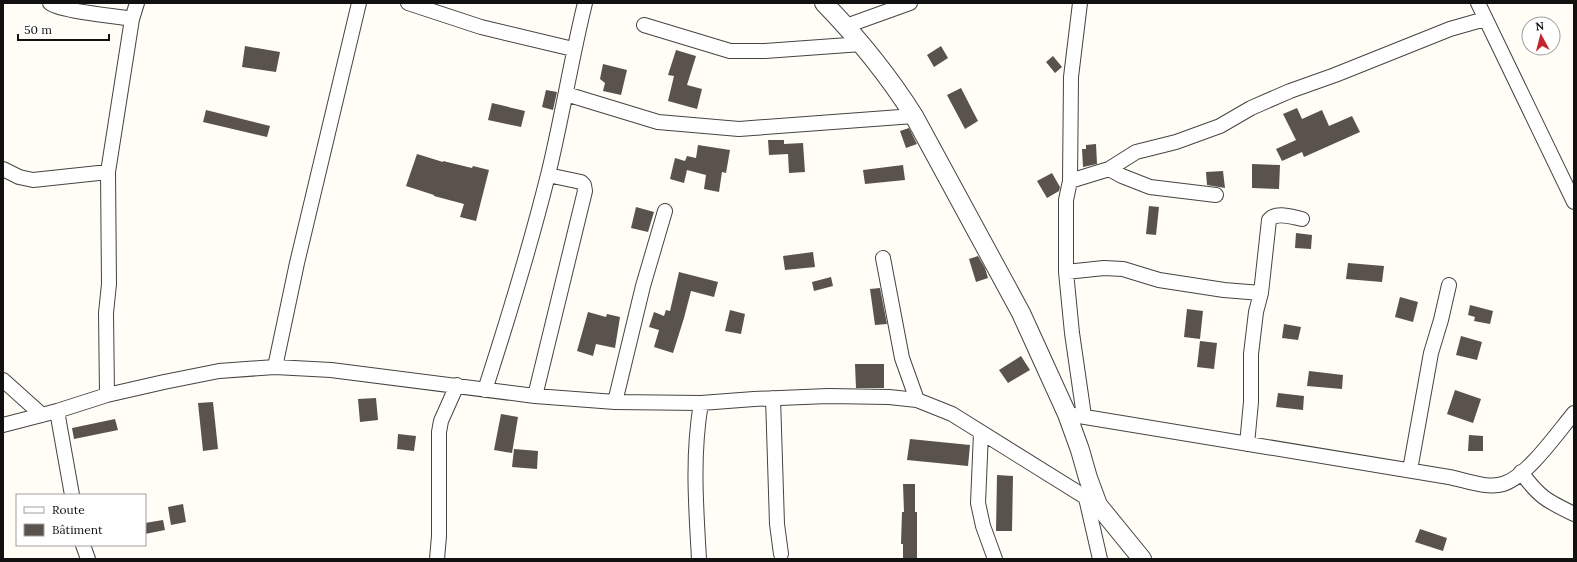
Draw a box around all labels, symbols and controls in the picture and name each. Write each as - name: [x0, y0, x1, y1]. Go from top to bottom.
- scale bar: [18, 16, 109, 42]
- north arrow: [1521, 16, 1561, 56]
- text: N: [1535, 19, 1545, 34]
- text: 50 m: [24, 22, 52, 37]
- legend: [16, 494, 146, 546]
- text: Route: [52, 502, 85, 517]
- text: Bâtiment: [52, 522, 103, 537]

